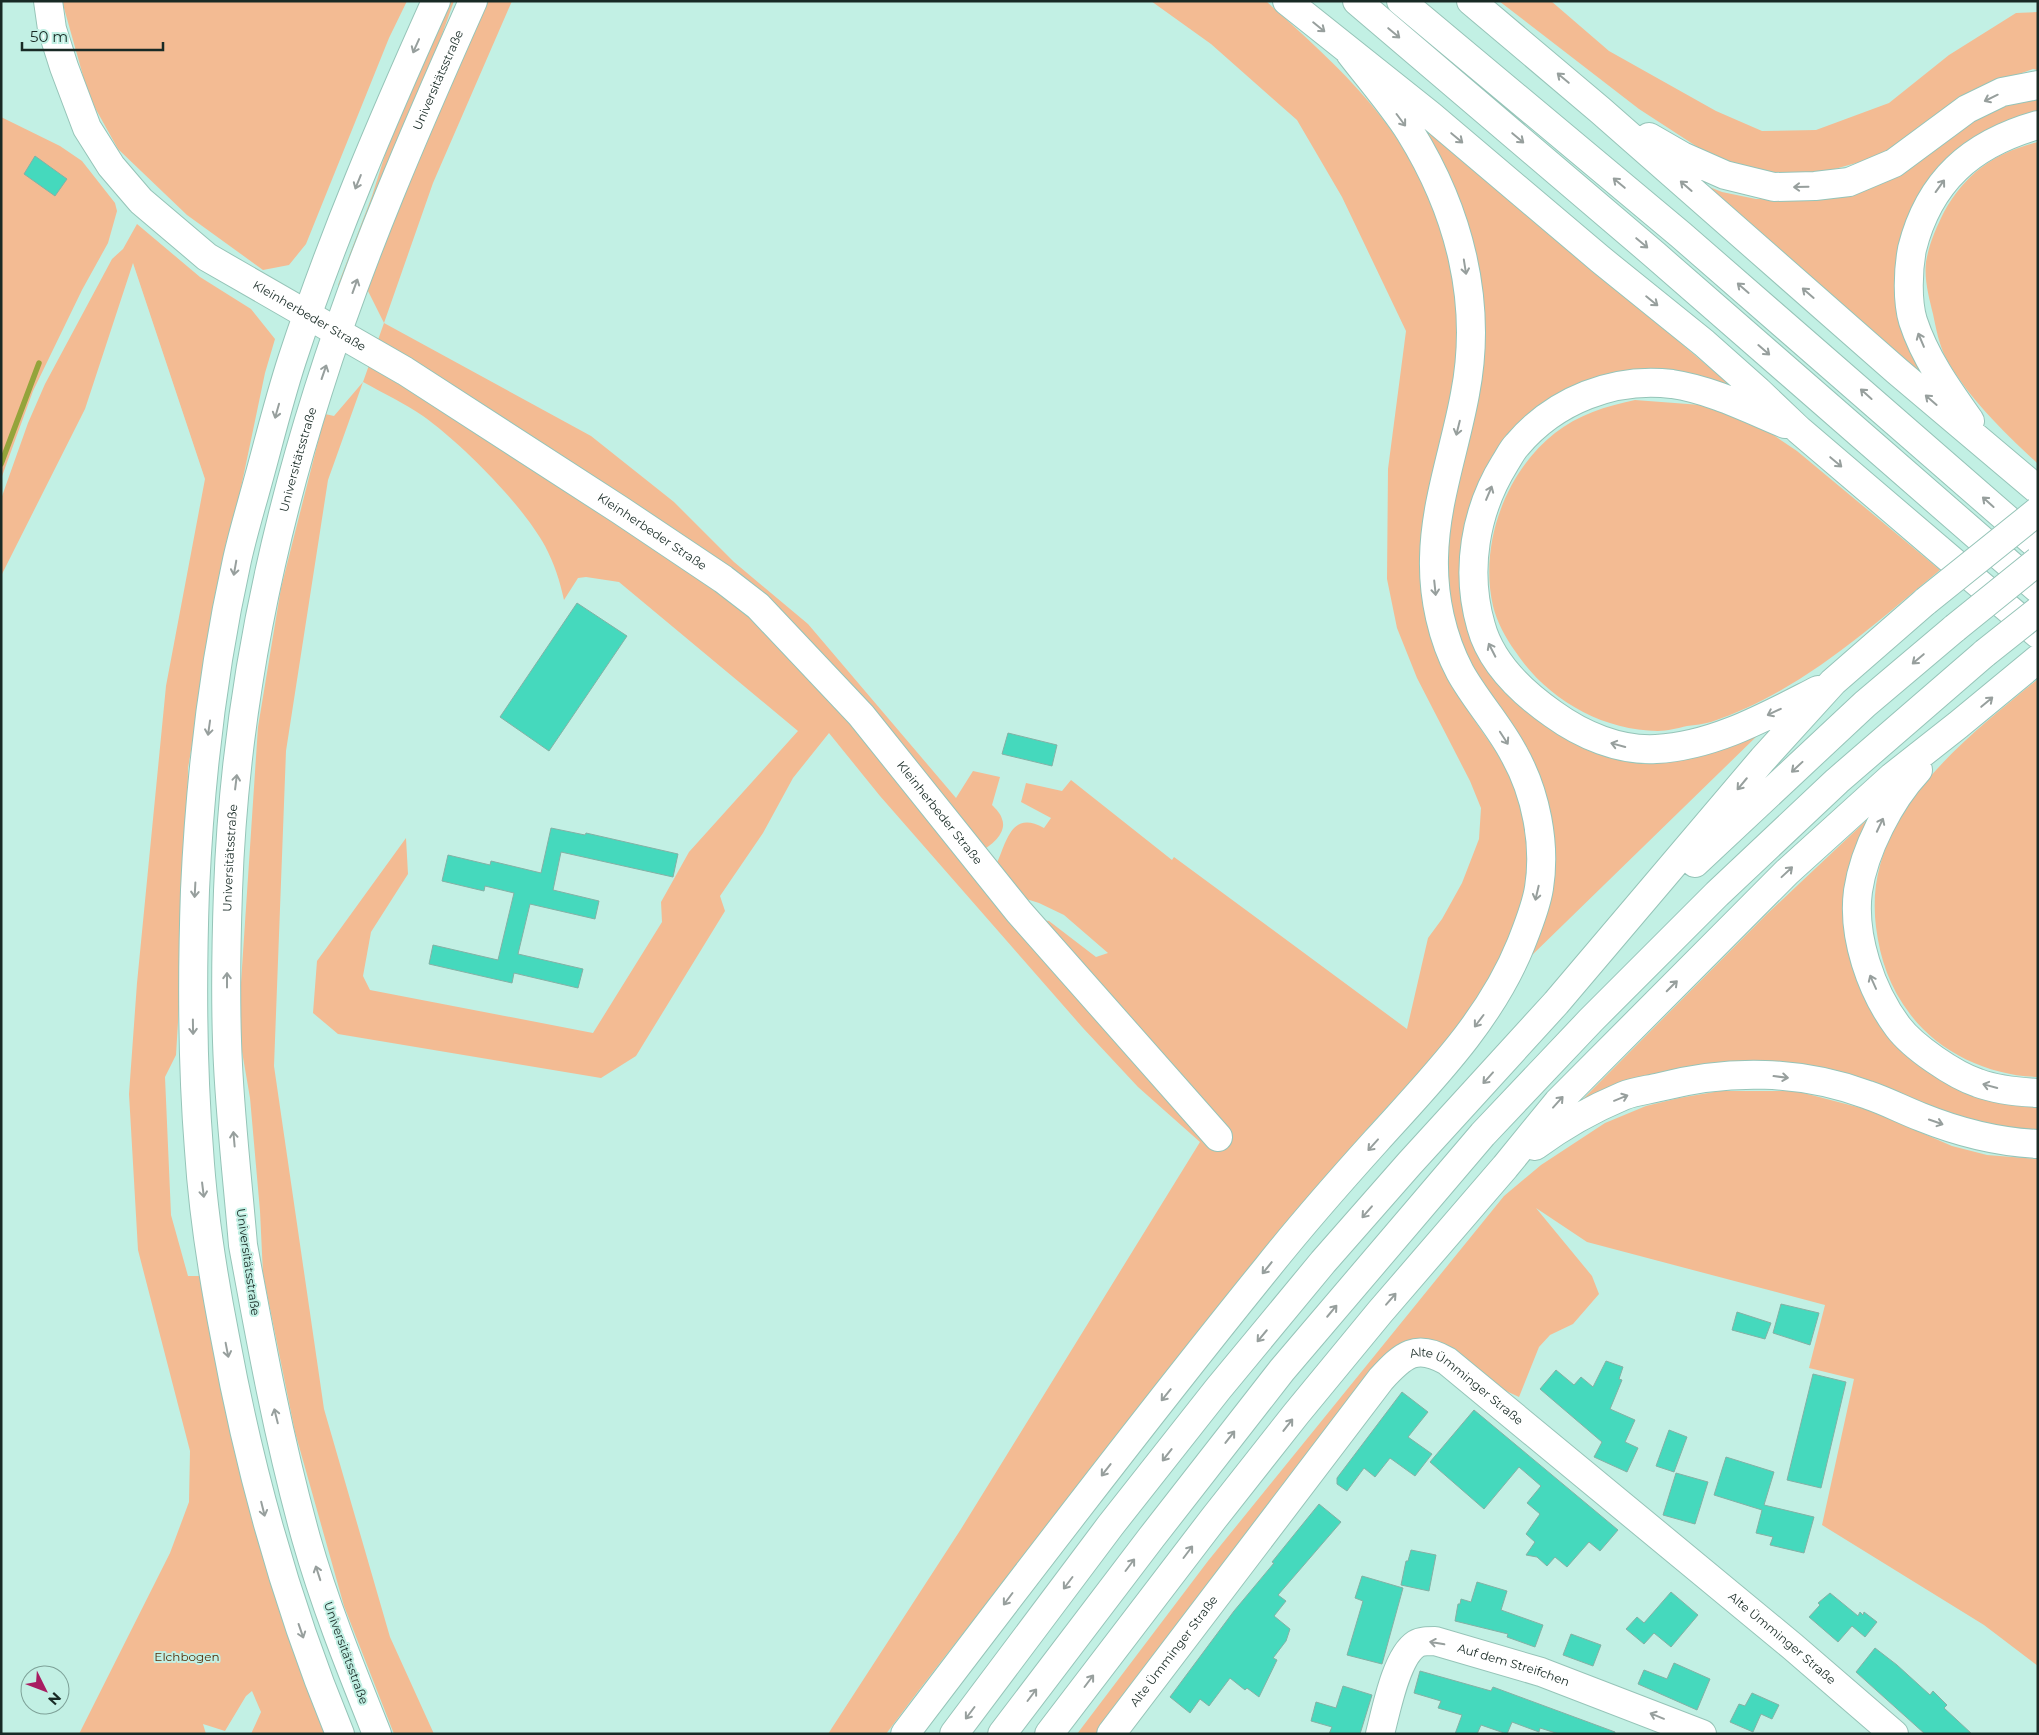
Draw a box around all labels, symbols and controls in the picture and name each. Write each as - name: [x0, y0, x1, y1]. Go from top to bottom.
- scale bar: [22, 20, 164, 52]
- one-way arrow: [1312, 22, 1325, 33]
- text: 50 m: [30, 27, 68, 46]
- street label: Universitätsstraße: [409, 27, 466, 133]
- one-way arrow: [1387, 27, 1400, 38]
- one-way arrow: [410, 38, 420, 53]
- one-way arrow: [1557, 73, 1570, 84]
- one-way arrow: [1984, 93, 1999, 103]
- one-way arrow: [1396, 113, 1406, 127]
- one-way arrow: [1450, 132, 1463, 143]
- one-way arrow: [1511, 132, 1524, 144]
- one-way arrow: [353, 174, 362, 189]
- one-way arrow: [1613, 177, 1626, 189]
- one-way arrow: [1935, 179, 1945, 193]
- one-way arrow: [1680, 180, 1693, 191]
- one-way arrow: [1793, 182, 1809, 191]
- one-way arrow: [1635, 237, 1648, 249]
- one-way arrow: [1461, 259, 1471, 275]
- street label: Kleinherbeder Straße: [250, 277, 369, 354]
- one-way arrow: [351, 278, 360, 294]
- one-way arrow: [1737, 282, 1750, 294]
- one-way arrow: [1802, 287, 1815, 299]
- one-way arrow: [1645, 295, 1658, 306]
- one-way arrow: [1916, 333, 1926, 348]
- one-way arrow: [1758, 344, 1771, 356]
- one-way arrow: [320, 364, 329, 380]
- one-way arrow: [1860, 389, 1873, 400]
- one-way arrow: [1924, 394, 1937, 405]
- one-way arrow: [272, 402, 282, 418]
- street label: Universitätsstraße: [276, 405, 319, 514]
- one-way arrow: [1453, 420, 1462, 436]
- one-way arrow: [1829, 456, 1842, 467]
- one-way arrow: [1485, 486, 1495, 501]
- street label: Kleinherbeder Straße: [595, 489, 710, 573]
- one-way arrow: [1981, 497, 1994, 508]
- one-way arrow: [230, 559, 240, 575]
- one-way arrow: [1431, 580, 1440, 596]
- one-way arrow: [1487, 643, 1496, 658]
- one-way arrow: [1911, 653, 1924, 665]
- one-way arrow: [1980, 696, 1993, 707]
- one-way arrow: [1766, 707, 1781, 717]
- one-way arrow: [204, 720, 214, 736]
- one-way arrow: [1500, 731, 1510, 745]
- one-way arrow: [1611, 740, 1627, 749]
- street label: Kleinherbeder Straße: [894, 758, 986, 867]
- one-way arrow: [1790, 761, 1803, 773]
- one-way arrow: [231, 775, 241, 791]
- one-way arrow: [1736, 777, 1747, 790]
- street label: Universitätsstraße: [219, 803, 240, 912]
- one-way arrow: [1876, 818, 1886, 833]
- one-way arrow: [1781, 866, 1794, 878]
- one-way arrow: [191, 882, 200, 898]
- one-way arrow: [1532, 885, 1541, 901]
- one-way arrow: [222, 972, 232, 988]
- one-way arrow: [1867, 975, 1877, 990]
- one-way arrow: [1666, 980, 1678, 993]
- one-way arrow: [1473, 1014, 1484, 1027]
- one-way arrow: [188, 1019, 198, 1035]
- one-way arrow: [1482, 1071, 1494, 1084]
- one-way arrow: [1772, 1072, 1788, 1082]
- one-way arrow: [1982, 1081, 1998, 1090]
- one-way arrow: [1613, 1092, 1628, 1102]
- one-way arrow: [1552, 1096, 1564, 1109]
- one-way arrow: [1928, 1118, 1943, 1127]
- one-way arrow: [229, 1132, 239, 1148]
- one-way arrow: [1367, 1138, 1379, 1151]
- one-way arrow: [198, 1181, 208, 1197]
- one-way arrow: [1362, 1205, 1373, 1218]
- street label: Universitätsstraße: [234, 1207, 263, 1316]
- one-way arrow: [1262, 1261, 1273, 1274]
- one-way arrow: [1385, 1292, 1397, 1305]
- one-way arrow: [1326, 1305, 1337, 1318]
- one-way arrow: [1257, 1329, 1268, 1342]
- one-way arrow: [223, 1342, 233, 1358]
- street label: Alte Ümminger Straße: [1408, 1344, 1527, 1428]
- one-way arrow: [1160, 1388, 1171, 1401]
- one-way arrow: [271, 1409, 280, 1425]
- one-way arrow: [1283, 1418, 1294, 1431]
- one-way arrow: [1225, 1430, 1235, 1444]
- one-way arrow: [1161, 1448, 1172, 1461]
- one-way arrow: [1101, 1463, 1112, 1476]
- one-way arrow: [259, 1500, 268, 1516]
- one-way arrow: [1182, 1546, 1193, 1559]
- one-way arrow: [1125, 1558, 1135, 1572]
- one-way arrow: [312, 1566, 322, 1582]
- one-way arrow: [1062, 1576, 1073, 1589]
- street label: Alte Ümminger Straße: [1726, 1589, 1839, 1687]
- one-way arrow: [1002, 1592, 1013, 1605]
- street label: Alte Ümminger Straße: [1127, 1592, 1221, 1709]
- street label: Universitätsstraße: [321, 1600, 372, 1706]
- one-way arrow: [297, 1623, 306, 1638]
- one-way arrow: [1429, 1637, 1445, 1647]
- street label: Auf dem Streifchen: [1456, 1640, 1572, 1689]
- park label: Elchbogen: [154, 1649, 220, 1664]
- north arrow: [20, 1665, 70, 1715]
- one-way arrow: [1084, 1674, 1094, 1688]
- text: N: [44, 1688, 65, 1709]
- one-way arrow: [1027, 1688, 1037, 1702]
- one-way arrow: [964, 1706, 975, 1719]
- one-way arrow: [1650, 1710, 1665, 1720]

